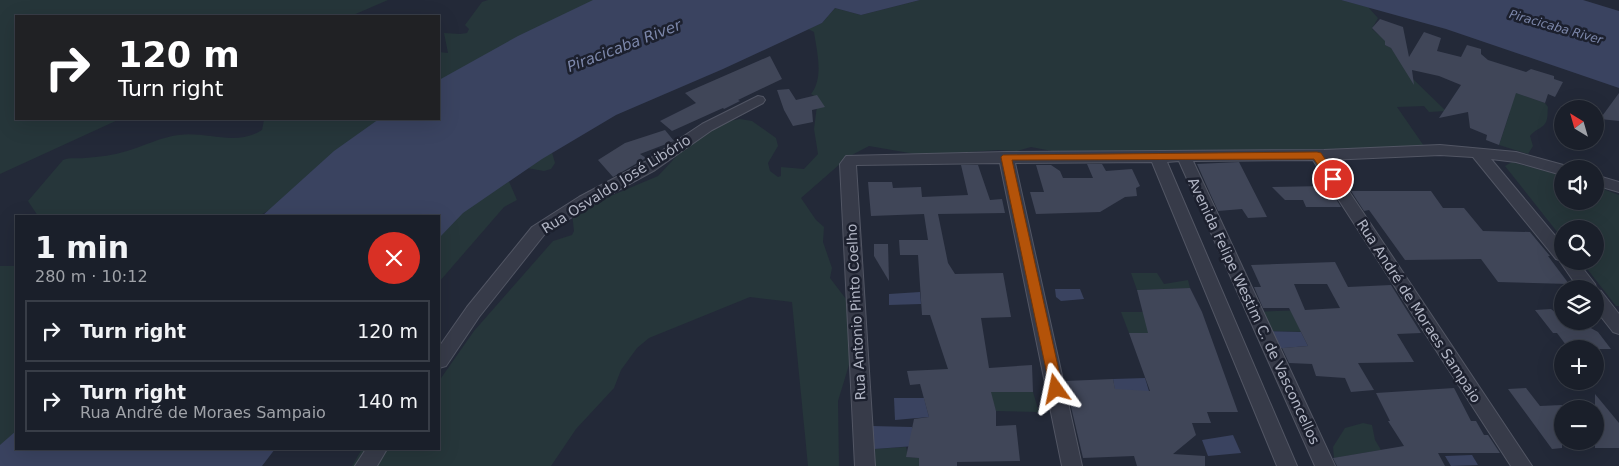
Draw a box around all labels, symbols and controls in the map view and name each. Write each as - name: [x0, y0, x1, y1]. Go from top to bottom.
- water label: Piracicaba River: [1508, 7, 1605, 47]
- water label: Piracicaba River: [564, 16, 684, 76]
- icon: right: [35, 35, 100, 100]
- text: 120 m: [118, 35, 240, 75]
- text: Turn right: [118, 76, 223, 101]
- north arrow: [1554, 100, 1604, 150]
- map controls: [1554, 100, 1604, 450]
- street label: Rua Osvaldo José Libório: [539, 132, 693, 236]
- pin: [1312, 158, 1354, 200]
- button: sound: [1554, 160, 1604, 210]
- icon: arrive: [1319, 165, 1347, 193]
- street label: Avenida Felipe Westim C. de Vasconcellos: [1185, 175, 1323, 447]
- street label: Rua André de Moraes Sampaio: [1354, 216, 1484, 406]
- button: search: [1554, 220, 1604, 270]
- street label: Rua Antonio Pinto Coelho: [843, 223, 869, 401]
- text: 1 min: [35, 230, 129, 265]
- button: close: [368, 232, 420, 284]
- text: 280 m · 10:12: [35, 267, 148, 286]
- button: layers: [1554, 280, 1604, 330]
- icon: right: [37, 317, 65, 345]
- text: Turn right: [80, 320, 186, 342]
- text: 120 m: [357, 320, 418, 342]
- button: +: [1554, 340, 1604, 390]
- position arrow: [1029, 362, 1081, 414]
- text: Turn right: [80, 381, 186, 403]
- icon: right: [37, 387, 65, 415]
- text: 140 m: [357, 390, 418, 412]
- button: −: [1554, 400, 1604, 450]
- text: Rua André de Moraes Sampaio: [80, 403, 326, 422]

